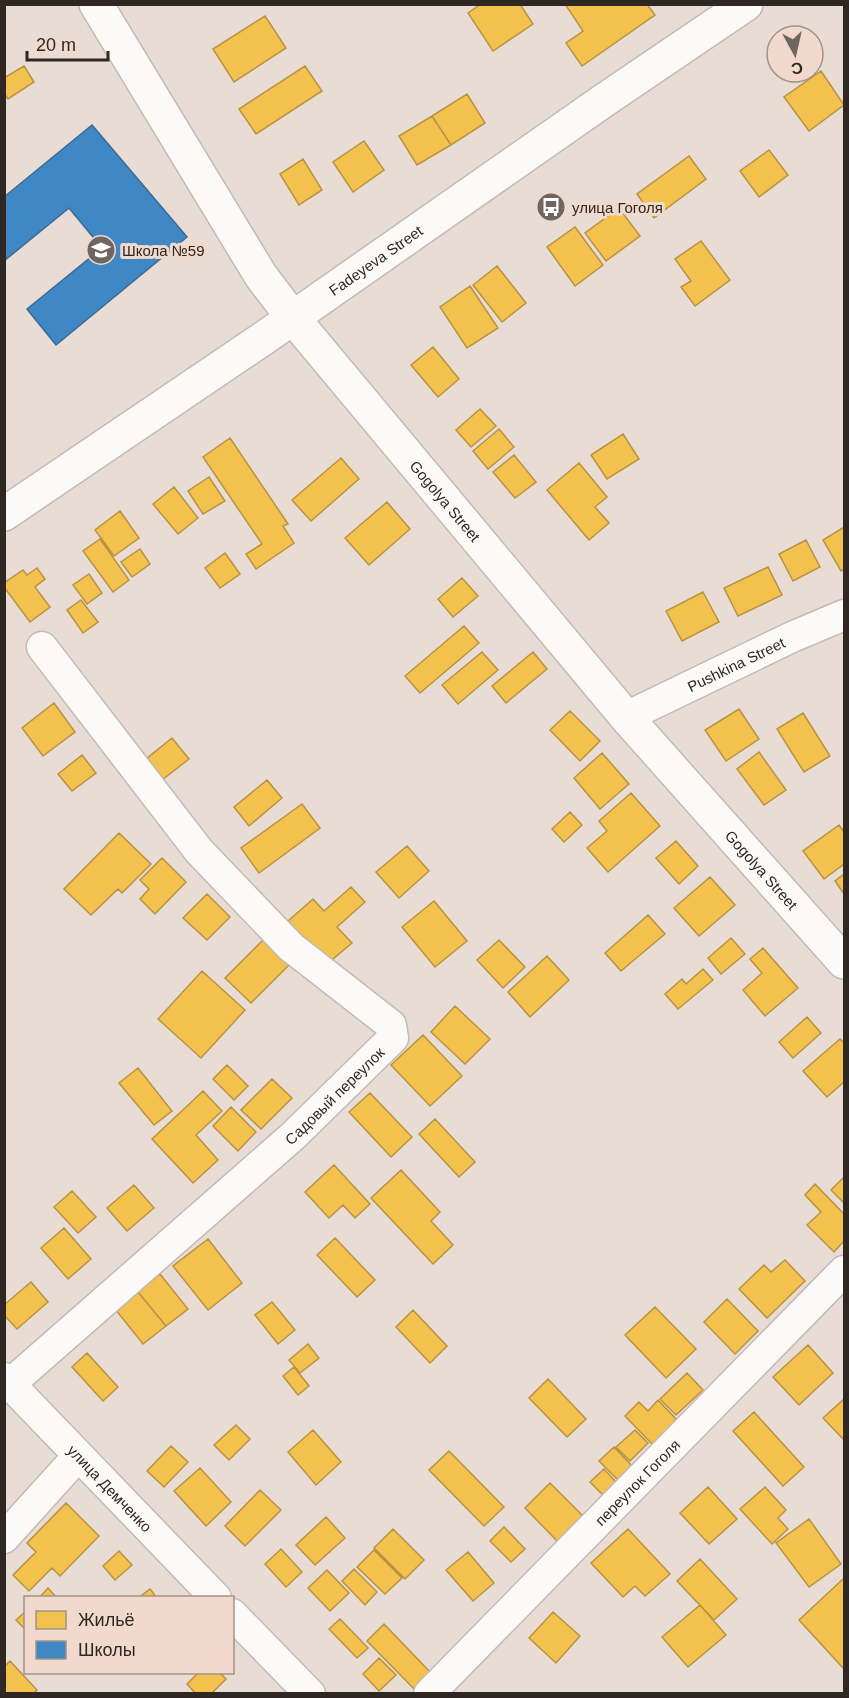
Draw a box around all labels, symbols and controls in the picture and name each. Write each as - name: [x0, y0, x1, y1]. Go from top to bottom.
- scale bar: [27, 24, 108, 62]
- north arrow: [765, 24, 825, 84]
- text: 20 m: [36, 35, 76, 55]
- text: С: [790, 59, 804, 78]
- bus stop icon: улица Гоголя: [535, 191, 567, 223]
- place label: улица Гоголя: [572, 199, 663, 216]
- street label: Fadeyeva Street: [325, 221, 426, 299]
- school or university icon: Школа №59: [85, 234, 117, 266]
- place label: Школа №59: [122, 242, 205, 259]
- street label: Gogolya Street: [407, 457, 485, 545]
- street label: Pushkina Street: [684, 633, 788, 695]
- street label: Gogolya Street: [722, 827, 802, 913]
- street label: Садовый переулок: [281, 1043, 388, 1148]
- street label: переулок Гоголя: [591, 1435, 683, 1529]
- street label: улица Демченко: [65, 1441, 156, 1535]
- legend: [24, 1596, 234, 1674]
- text: Жильё: [78, 1610, 135, 1630]
- text: Школы: [78, 1640, 136, 1660]

